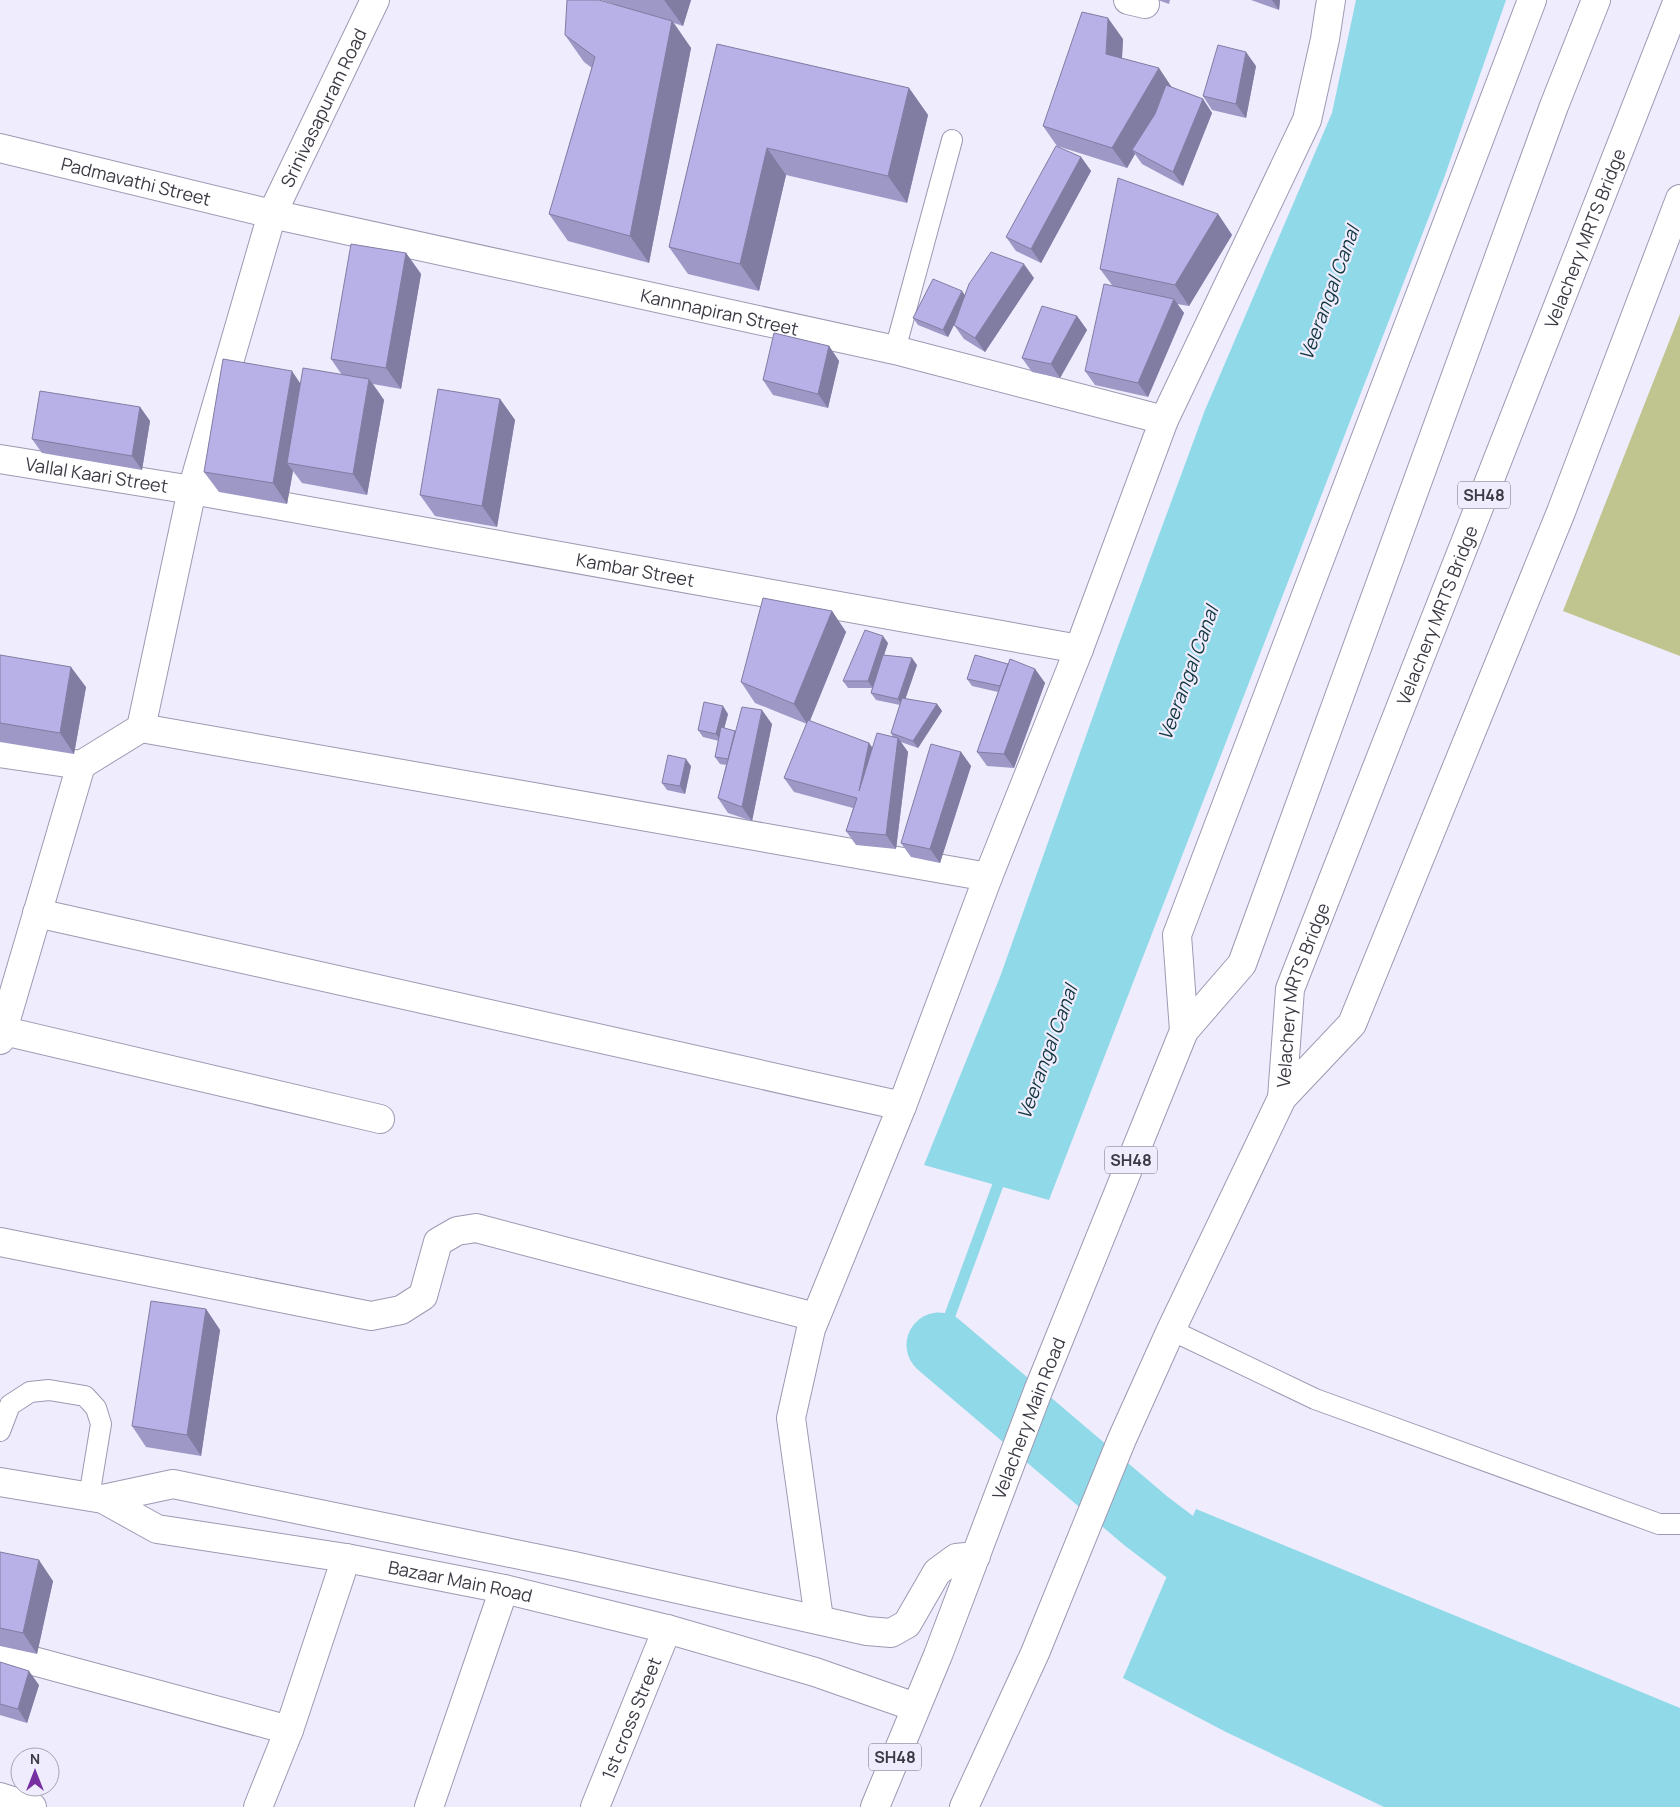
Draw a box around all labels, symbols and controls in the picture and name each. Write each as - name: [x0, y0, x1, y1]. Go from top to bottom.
- street label: Srinivasapuram Road: [275, 24, 372, 191]
- street label: Velachery MRTS Bridge: [1539, 145, 1631, 331]
- street label: Padmavathi Street: [59, 151, 213, 211]
- water label: Veerangal Canal: [1293, 220, 1366, 364]
- street label: Kannnapiran Street: [638, 283, 801, 341]
- street label: Vallal Kaari Street: [24, 451, 170, 498]
- road number: SH48: [1458, 482, 1510, 508]
- street label: Velachery MRTS Bridge: [1391, 522, 1483, 708]
- street label: Kambar Street: [574, 547, 696, 592]
- water label: Veerangal Canal: [1152, 600, 1225, 744]
- street label: Velachery MRTS Bridge: [1271, 899, 1335, 1088]
- water label: Veerangal Canal: [1011, 979, 1084, 1123]
- road number: SH48: [1105, 1146, 1157, 1174]
- street label: Velachery Main Road: [986, 1334, 1071, 1502]
- street label: Bazaar Main Road: [386, 1555, 535, 1608]
- street label: 1st cross Street: [596, 1653, 666, 1783]
- road number: SH48: [869, 1744, 921, 1770]
- north arrow: [10, 1747, 60, 1797]
- text: N: [30, 1749, 40, 1768]

